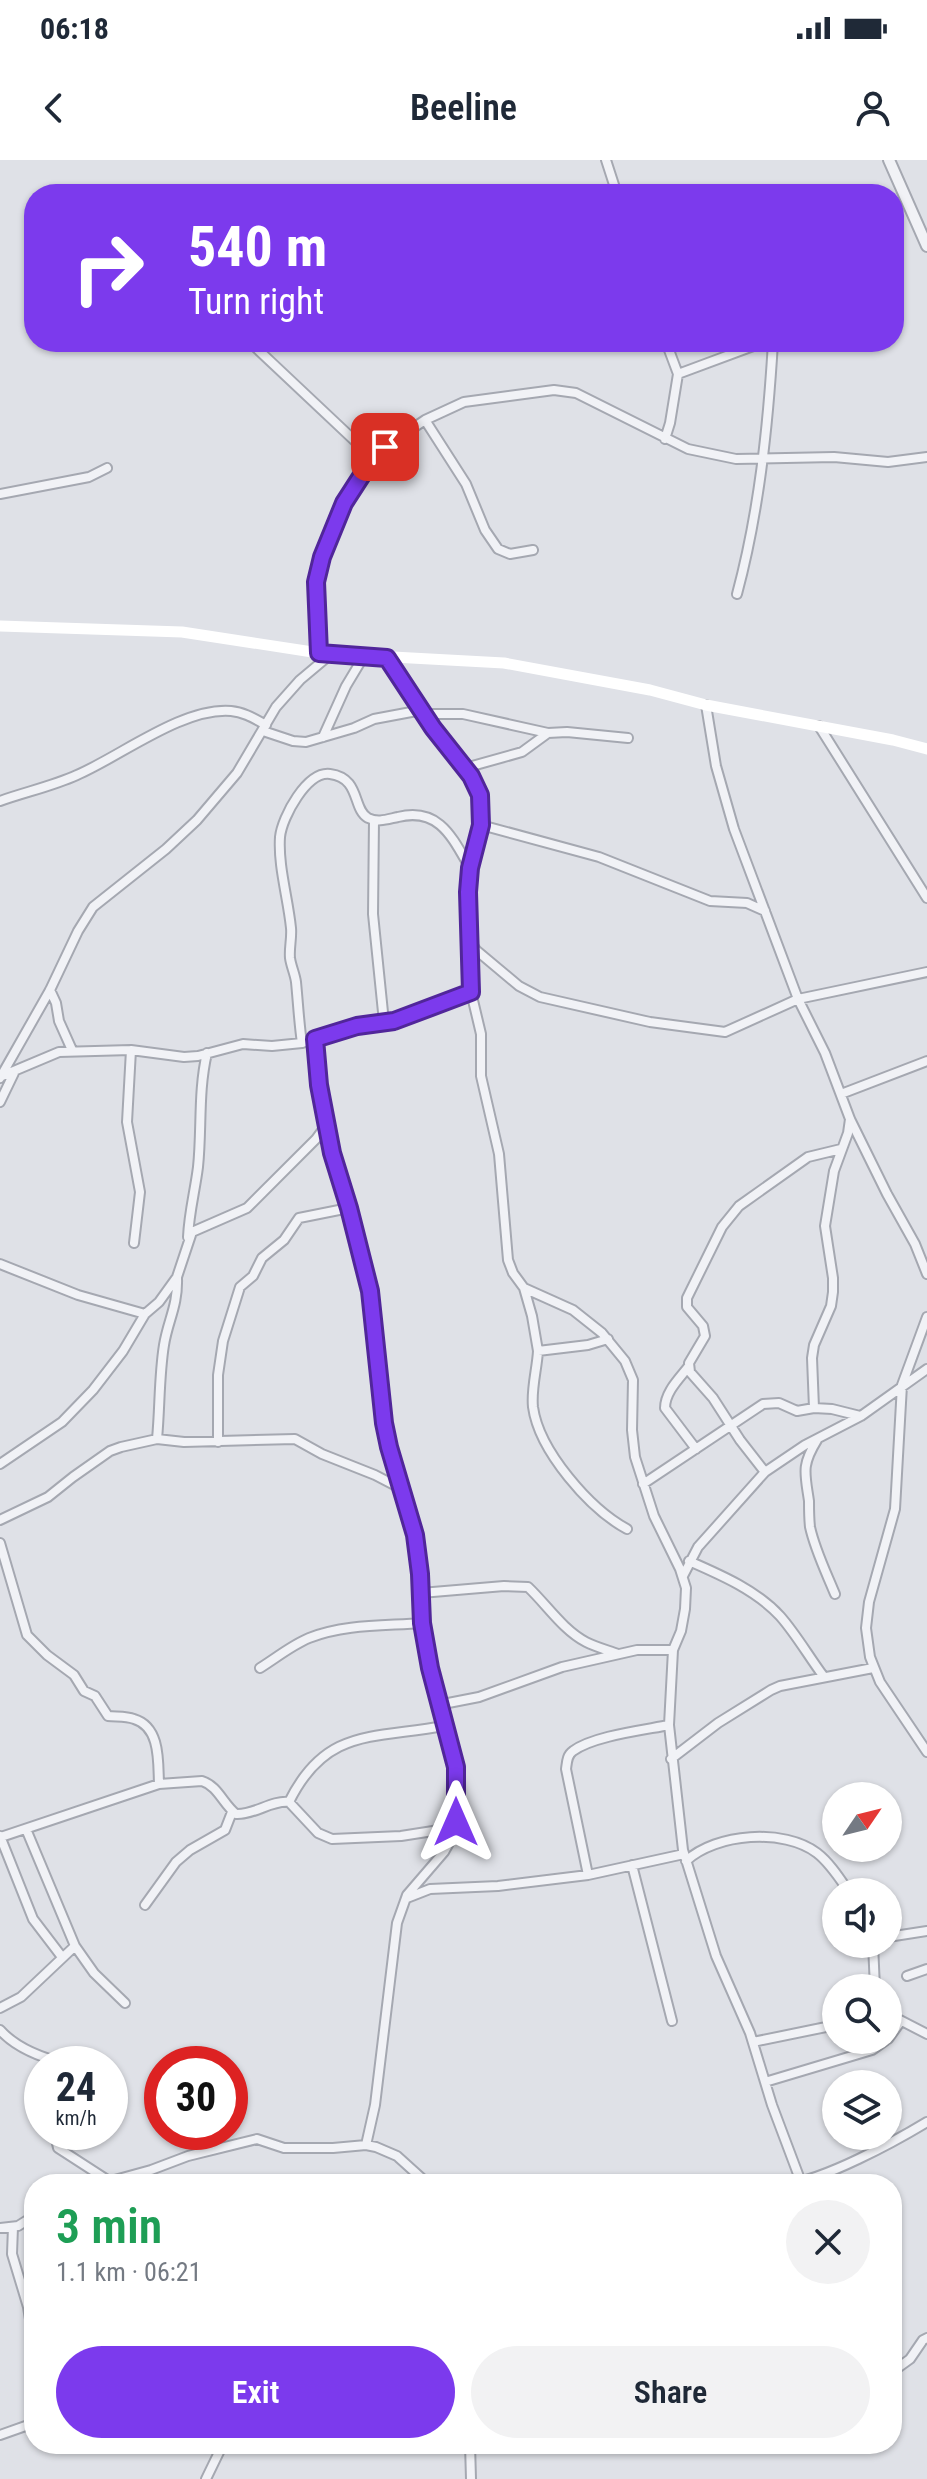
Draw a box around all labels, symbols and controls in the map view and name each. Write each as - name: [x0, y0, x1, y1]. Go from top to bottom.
- text: 06:18: [40, 11, 109, 46]
- icon: back: [32, 86, 76, 130]
- icon: person: [851, 86, 895, 130]
- text: Beeline: [410, 87, 517, 129]
- text: 540 m: [188, 214, 327, 280]
- icon: right: [56, 216, 160, 320]
- text: Turn right: [188, 281, 324, 323]
- pin: [351, 413, 419, 481]
- icon: arrive: [363, 425, 407, 469]
- position arrow: [414, 1780, 498, 1864]
- north arrow: [822, 1782, 902, 1862]
- map controls: [822, 1782, 902, 2150]
- button: sound: [822, 1878, 902, 1958]
- button: search: [822, 1974, 902, 2054]
- speed limit sign: 30: [144, 2046, 248, 2150]
- text: 24: [56, 2064, 96, 2111]
- button: layers: [822, 2070, 902, 2150]
- text: km/h: [55, 2106, 97, 2130]
- text: 3 min: [56, 2198, 162, 2255]
- button: close: [786, 2200, 870, 2284]
- text: 1.1 km · 06:21: [56, 2257, 201, 2287]
- button: Exit: [56, 2346, 455, 2438]
- button: Share: [471, 2346, 870, 2438]

